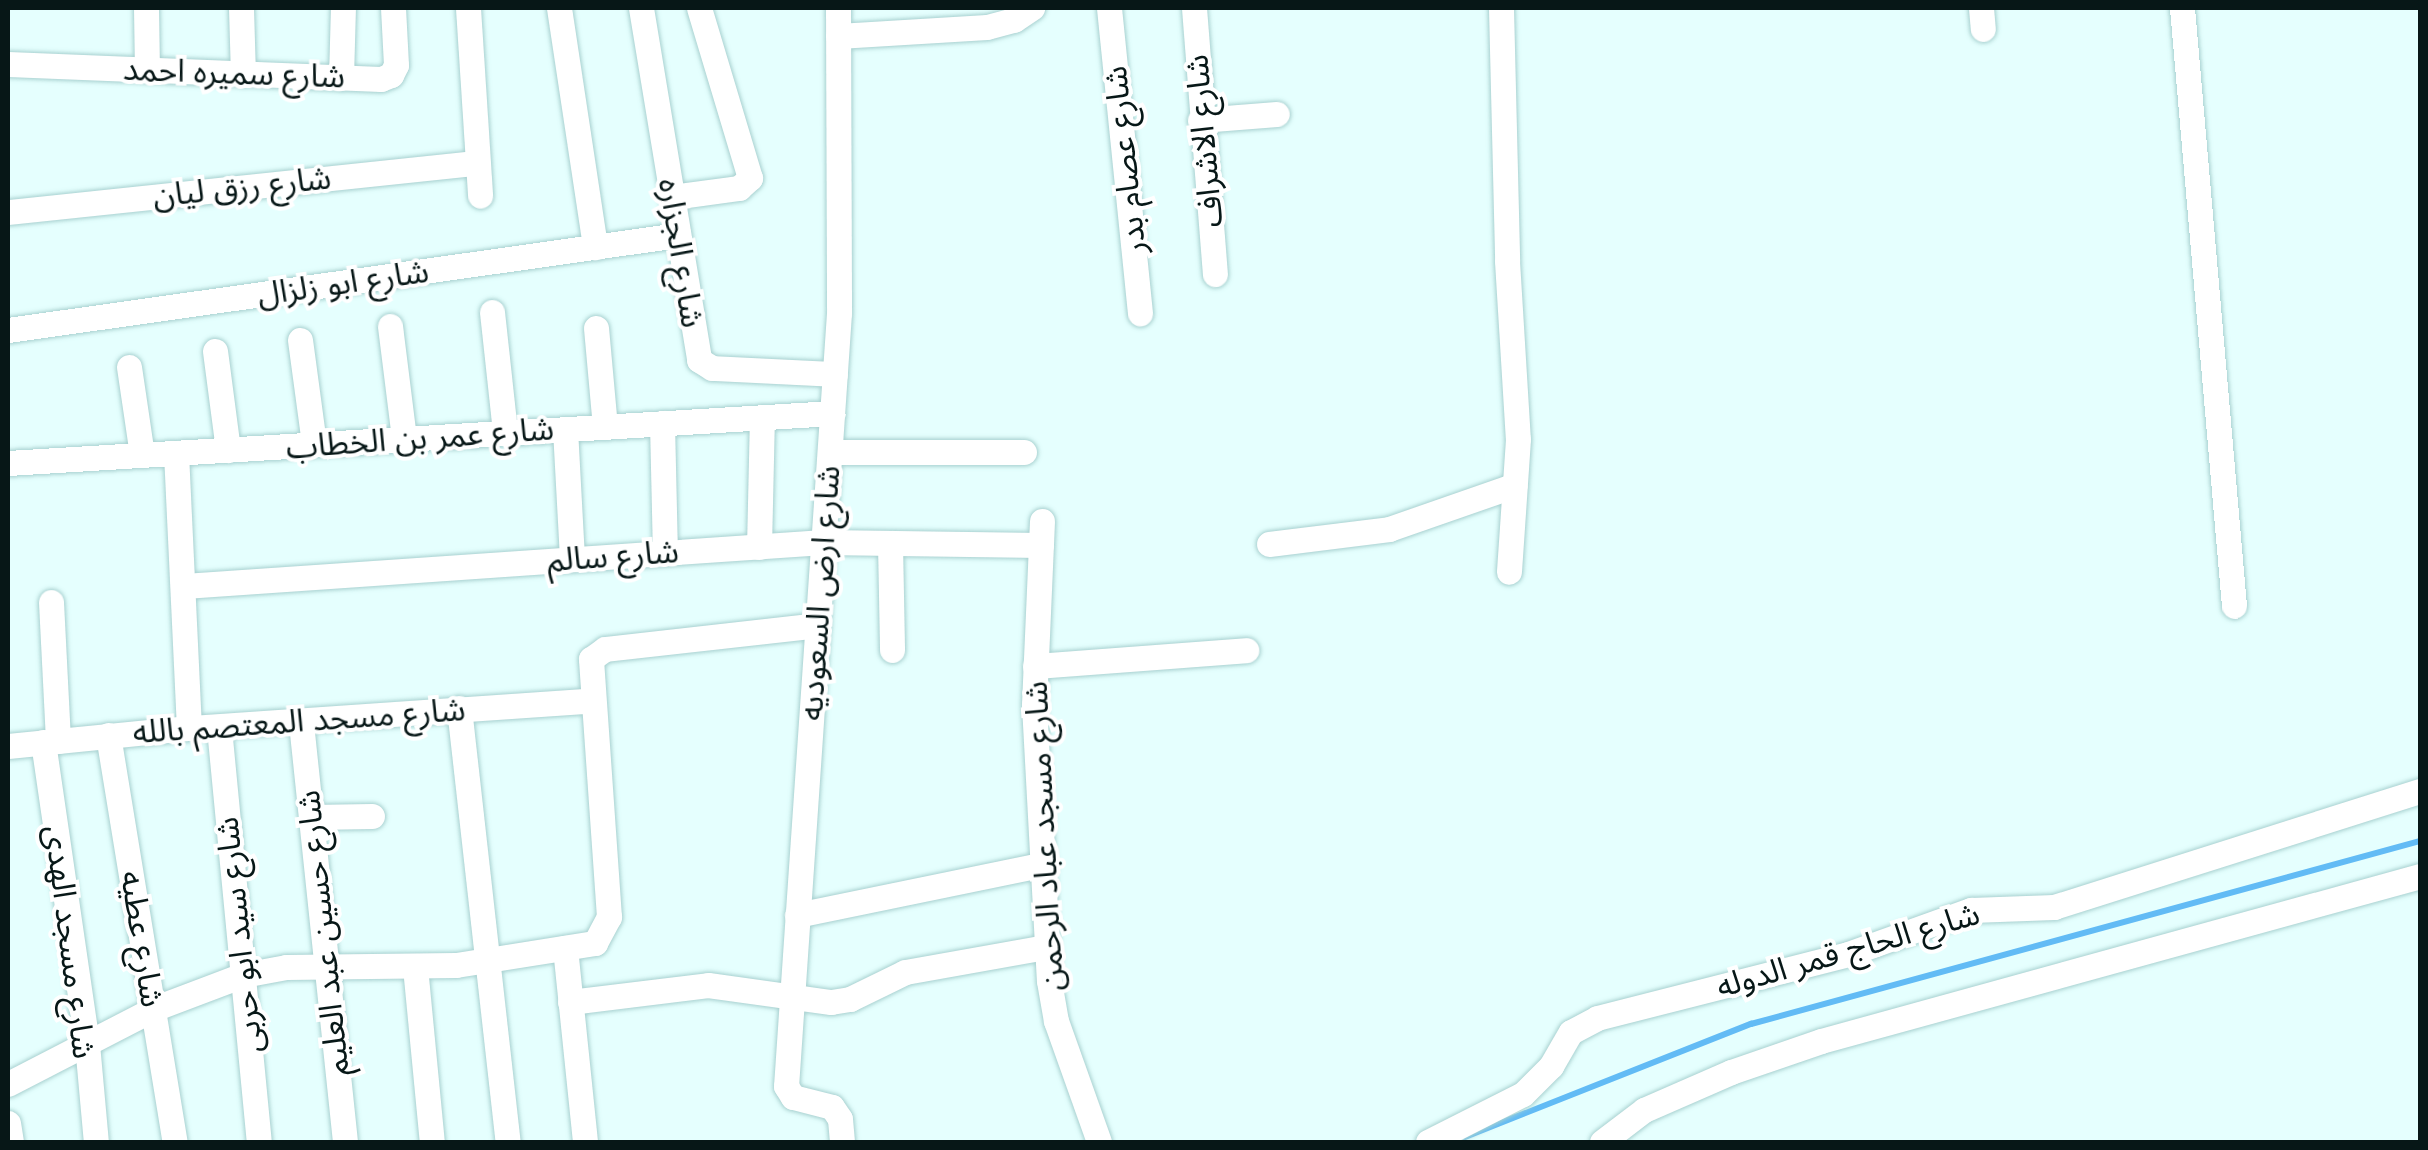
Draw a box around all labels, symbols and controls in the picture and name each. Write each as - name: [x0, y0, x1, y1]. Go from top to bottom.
- street label: شارع سميره احمد: [122, 50, 346, 96]
- street label: شارع الاشراف: [1177, 53, 1231, 229]
- street label: شارع عصام بدر: [1096, 64, 1154, 256]
- street label: شارع رزق ليان: [151, 159, 333, 215]
- street label: شارع الجزاره: [650, 176, 712, 330]
- street label: شارع ابو زلزال: [255, 252, 431, 314]
- street label: شارع عمر بن الخطاب: [285, 409, 555, 467]
- street label: شارع ارض السعوديه: [792, 464, 848, 722]
- street label: شارع سالم: [546, 532, 680, 580]
- street label: شارع مسجد عباد الرحمن: [1017, 680, 1071, 992]
- street label: شارع مسجد المعتصم بالله: [131, 690, 467, 752]
- street label: شارع حسين عبد العليم: [289, 788, 357, 1078]
- street label: شارع سيد ابو حربى: [208, 815, 270, 1055]
- street label: شارع مسجد الهدى: [37, 823, 103, 1061]
- street label: شارع عطيه: [112, 868, 172, 1010]
- street label: شارع الحاج قمر الدوله: [1712, 894, 1984, 1006]

